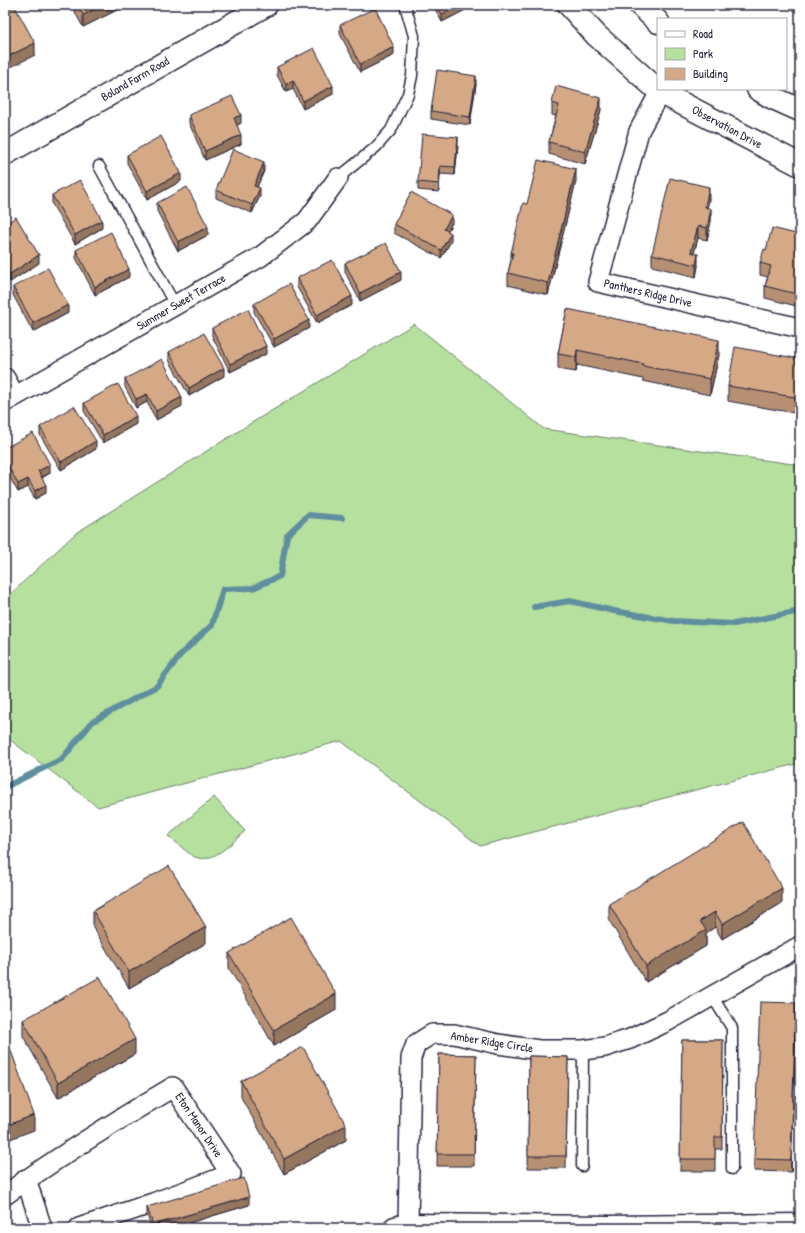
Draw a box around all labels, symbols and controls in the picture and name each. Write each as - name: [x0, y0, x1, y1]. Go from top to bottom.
- legend: [657, 18, 787, 90]
- text: Road: [693, 25, 713, 42]
- text: Park: [693, 45, 713, 62]
- street label: Boland Farm Road: [98, 52, 172, 105]
- text: Building: [693, 65, 728, 82]
- street label: Observation Drive: [689, 101, 766, 152]
- street label: Summer Sweet Terrace: [133, 269, 229, 334]
- street label: Panthers Ridge Drive: [602, 274, 694, 311]
- street label: Amber Ridge Circle: [450, 1027, 535, 1056]
- street label: Eton Manor Drive: [172, 1089, 227, 1161]

